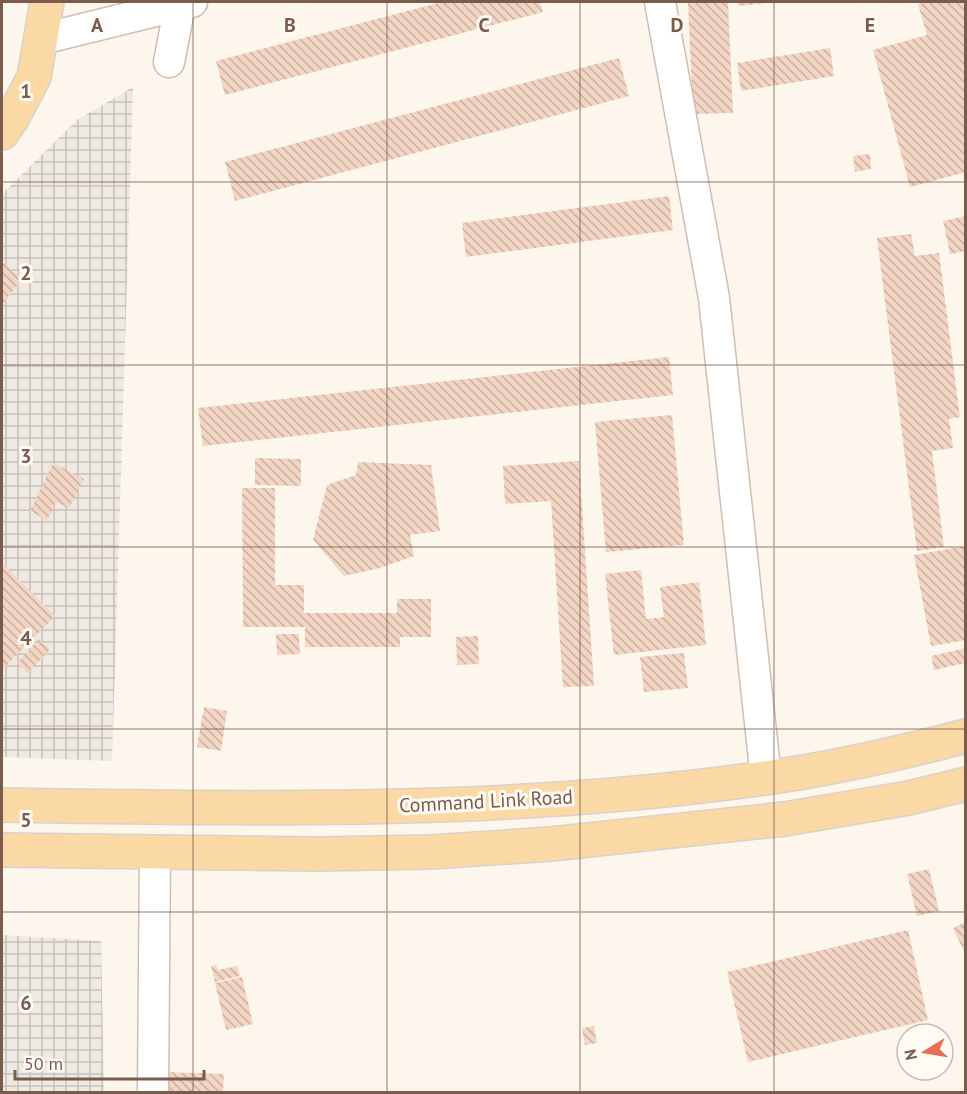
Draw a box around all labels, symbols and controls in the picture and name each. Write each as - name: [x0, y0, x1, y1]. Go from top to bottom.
- text: A: [91, 12, 104, 38]
- text: B: [284, 12, 296, 38]
- text: C: [478, 12, 490, 38]
- text: D: [671, 12, 684, 38]
- text: E: [865, 12, 875, 38]
- text: 1: [20, 78, 32, 104]
- text: 2: [20, 260, 32, 286]
- text: 3: [20, 443, 32, 469]
- text: 4: [20, 625, 32, 651]
- street label: Command Link Road: [398, 783, 574, 819]
- text: 5: [20, 807, 32, 833]
- text: 6: [20, 990, 32, 1016]
- north arrow: [895, 1022, 955, 1082]
- scale bar: [15, 1043, 204, 1081]
- text: N: [899, 1048, 921, 1062]
- text: 50 m: [24, 1052, 63, 1075]

